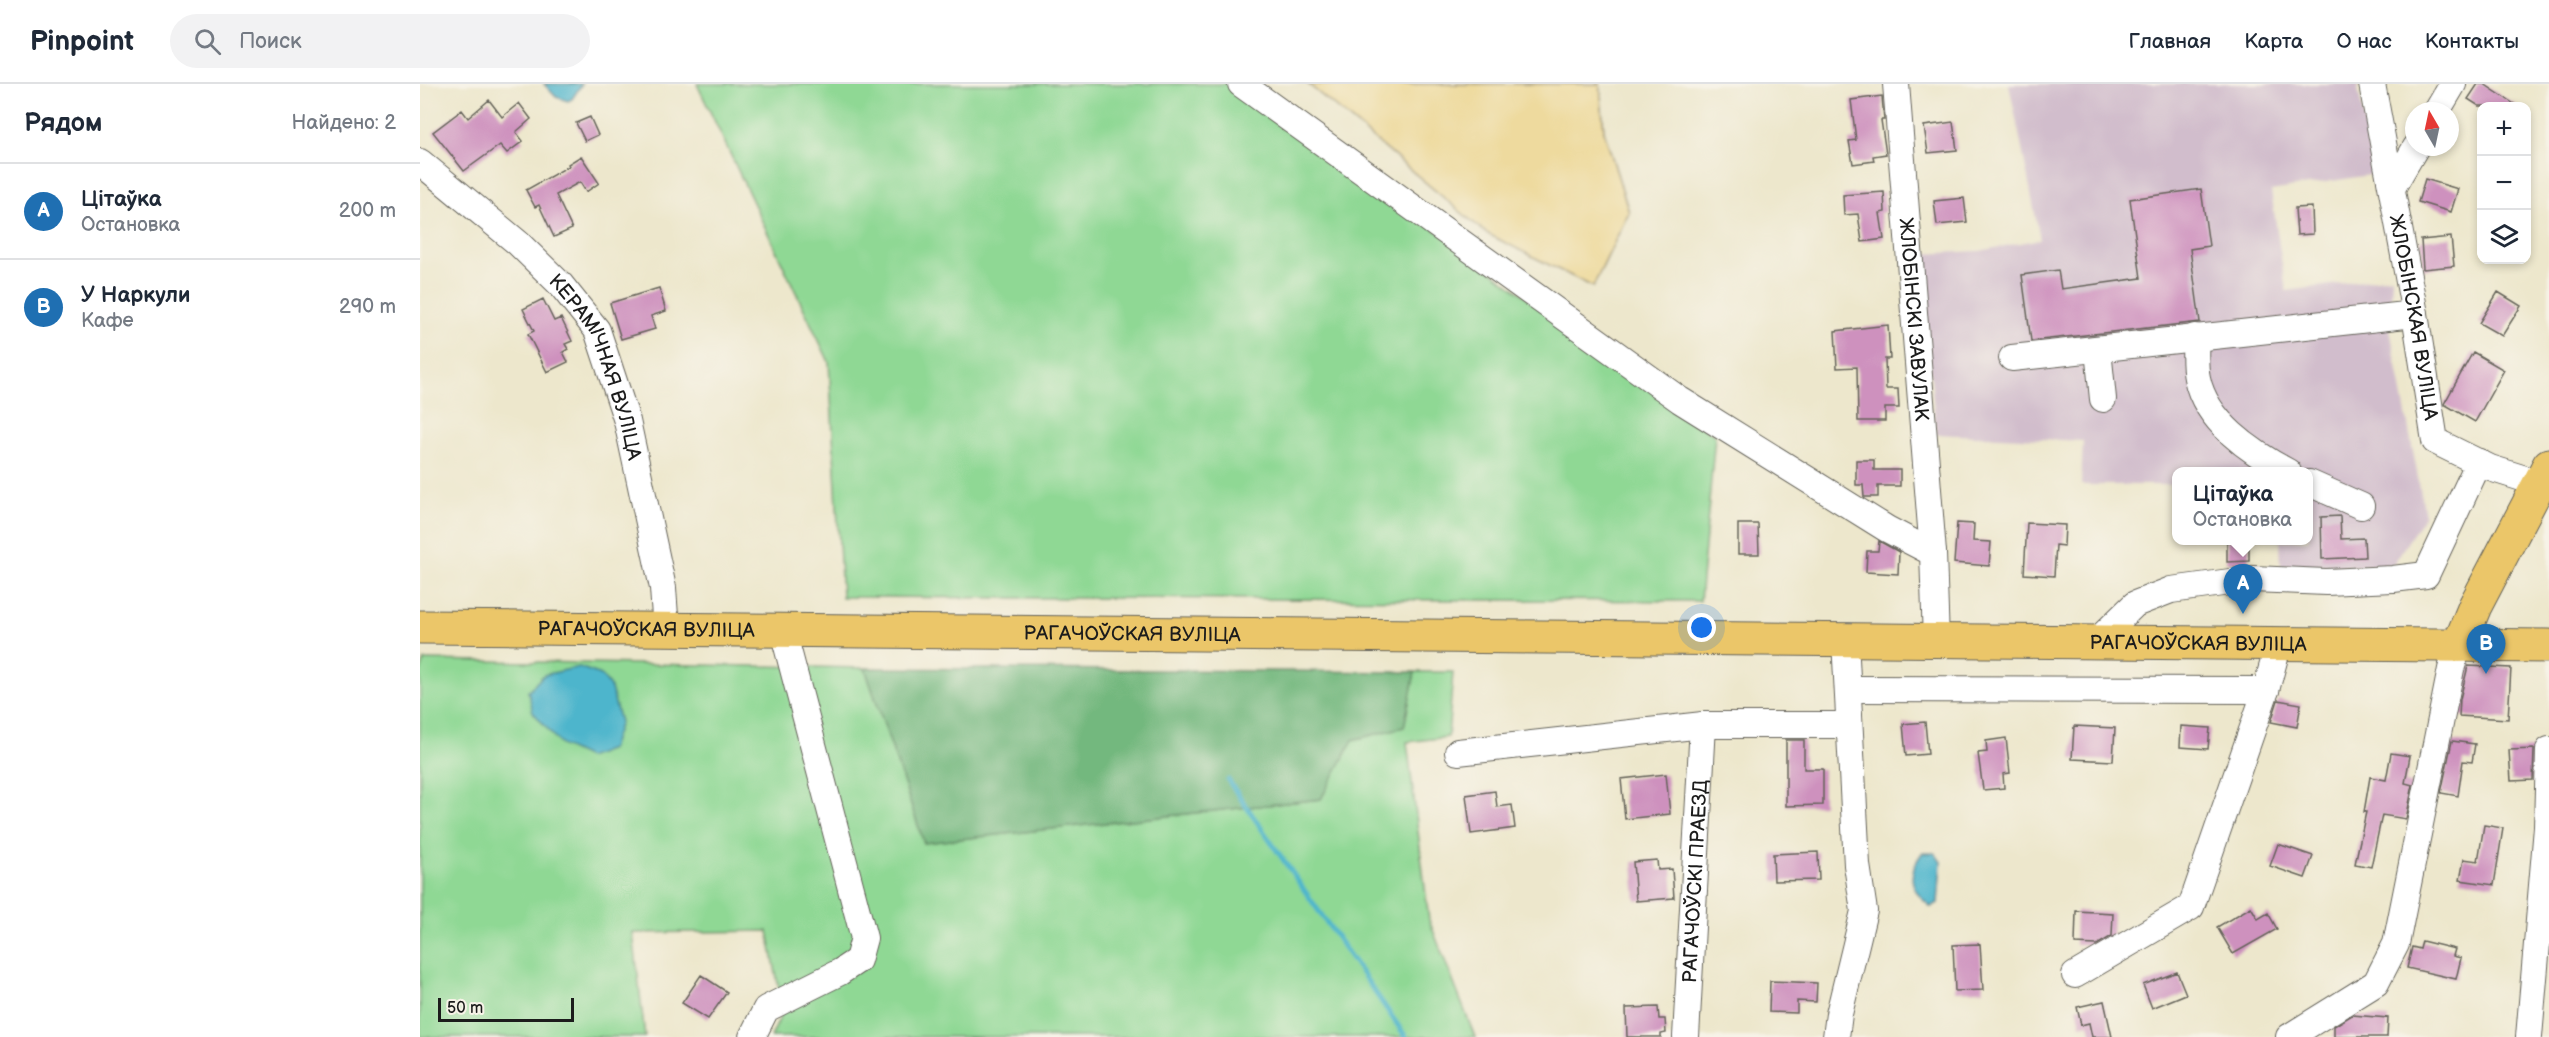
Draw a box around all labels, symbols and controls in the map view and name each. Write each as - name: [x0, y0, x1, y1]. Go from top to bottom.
- search box: [170, 14, 590, 68]
- text: Pinpoint: [30, 25, 134, 58]
- icon: search: [191, 25, 224, 58]
- text: Поиск: [239, 28, 302, 55]
- text: Главная: [2128, 29, 2211, 54]
- text: Карта: [2244, 29, 2303, 54]
- text: О нас: [2336, 29, 2392, 54]
- text: Контакты: [2425, 29, 2519, 54]
- north arrow: [2405, 102, 2459, 156]
- map controls: [2477, 102, 2531, 264]
- button: +: [2477, 102, 2531, 156]
- text: Рядом: [24, 108, 102, 139]
- text: Найдено: 2: [292, 111, 396, 135]
- button: −: [2477, 156, 2531, 210]
- text: Цітаўка: [81, 186, 162, 213]
- text: A: [37, 199, 50, 223]
- text: 200 m: [339, 199, 396, 223]
- button: layers: [2477, 210, 2531, 264]
- street label: ЖЛОБІНСКАЯ ВУЛІЦА: [2384, 212, 2443, 423]
- text: Остановка: [81, 213, 180, 237]
- street label: ЖЛОБІНСКІ ЗАВУЛАК: [1894, 217, 1934, 422]
- street label: КЕРАМІЧНАЯ ВУЛІЦА: [544, 269, 646, 463]
- text: У Наркули: [81, 282, 190, 309]
- text: B: [36, 295, 51, 319]
- text: 290 m: [339, 295, 396, 319]
- text: Кафе: [81, 309, 134, 333]
- popup: [2172, 467, 2313, 545]
- text: Цітаўка: [2193, 481, 2273, 508]
- text: Остановка: [2193, 508, 2292, 532]
- pin: A: [2224, 564, 2262, 614]
- your location: [1687, 613, 1716, 642]
- street label: РАГАЧОЎСКАЯ ВУЛІЦА: [537, 617, 756, 643]
- street label: РАГАЧОЎСКАЯ ВУЛІЦА: [1023, 621, 1242, 647]
- pin: B: [2466, 624, 2506, 674]
- street label: РАГАЧОЎСКАЯ ВУЛІЦА: [2089, 631, 2308, 657]
- street label: РАГАЧОЎСКІ ПРАЕЗД: [1678, 779, 1713, 984]
- scale bar: [438, 995, 574, 1022]
- text: 50 m: [447, 999, 483, 1018]

